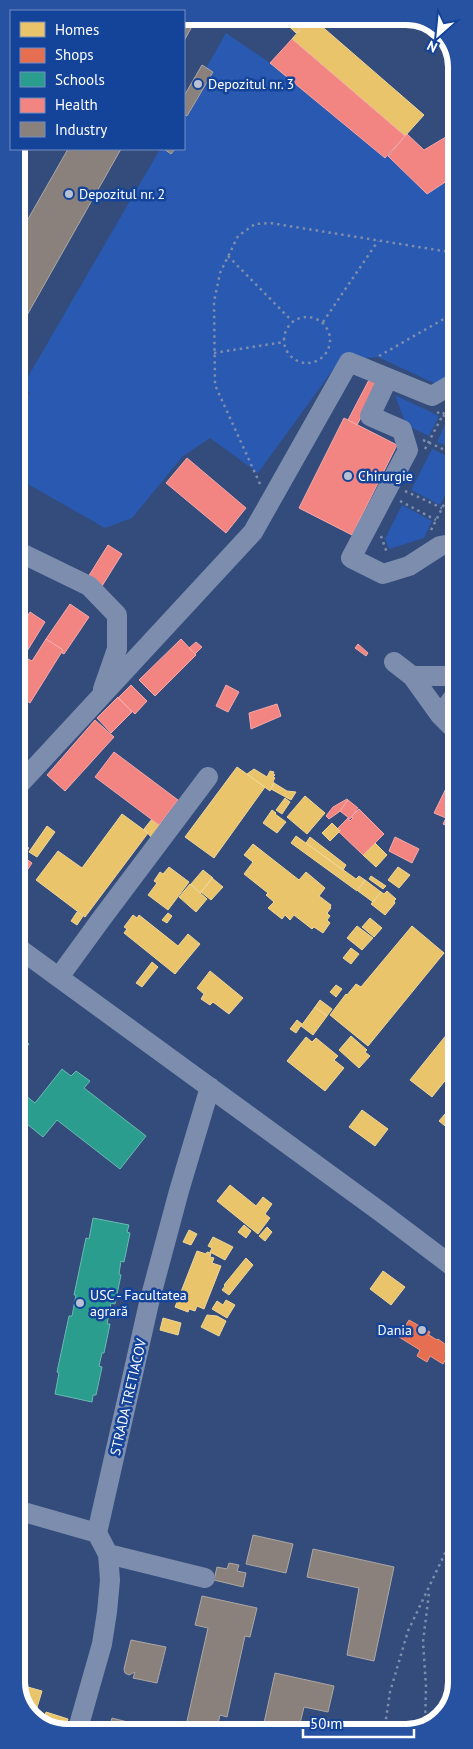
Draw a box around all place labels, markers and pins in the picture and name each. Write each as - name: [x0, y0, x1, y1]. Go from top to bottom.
- place label: Depozitul nr. 3: [208, 75, 294, 93]
- marker: Depozitul nr. 3: [192, 78, 204, 90]
- place label: Depozitul nr. 2: [79, 185, 165, 203]
- marker: Depozitul nr. 2: [63, 188, 75, 200]
- place label: Chirurgie: [358, 467, 413, 485]
- marker: Chirurgie: [342, 470, 354, 482]
- place label: USC - Facultatea agrară: [90, 1286, 187, 1320]
- marker: USC - Facultatea agrară: [74, 1297, 86, 1309]
- place label: Dania: [378, 1321, 412, 1339]
- marker: Dania: [416, 1324, 428, 1336]

